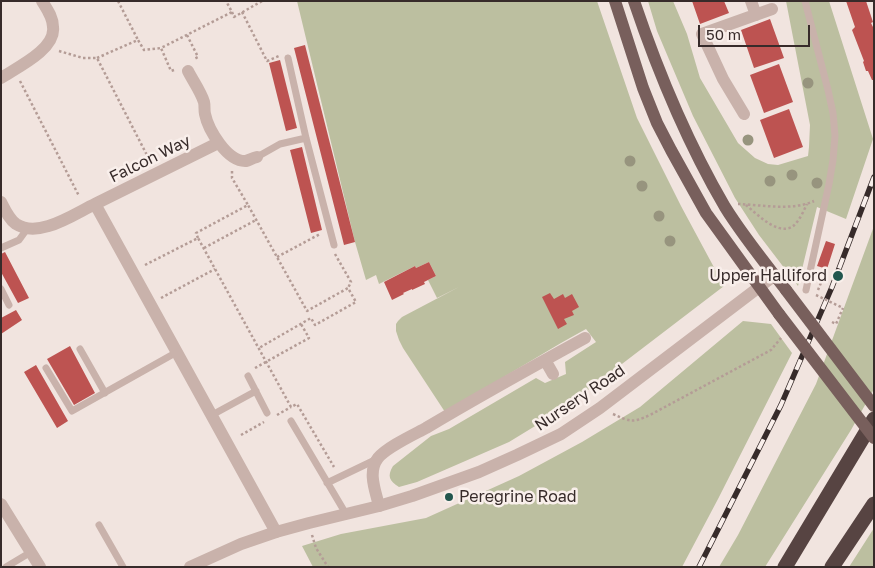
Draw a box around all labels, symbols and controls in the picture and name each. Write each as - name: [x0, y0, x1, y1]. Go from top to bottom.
- scale bar: [700, 15, 812, 47]
- text: 50 m: [706, 25, 741, 43]
- street label: Falcon Way: [106, 131, 194, 187]
- place label: Upper Halliford: [709, 266, 827, 286]
- marker: Upper Halliford: [831, 269, 845, 283]
- street label: Nursery Road: [531, 361, 629, 435]
- place label: Peregrine Road: [459, 487, 577, 507]
- marker: Peregrine Road: [443, 491, 455, 503]

